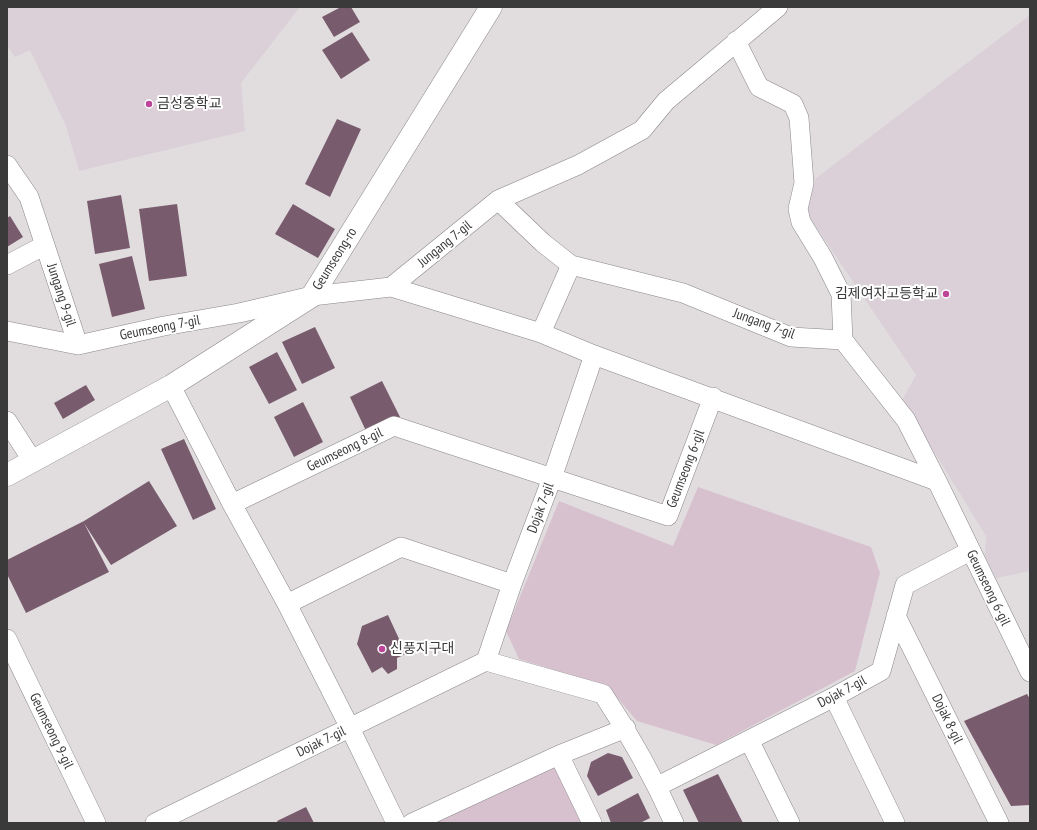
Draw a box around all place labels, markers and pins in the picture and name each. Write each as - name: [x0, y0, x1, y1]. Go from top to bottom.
- place label: 금성중학교: [157, 96, 221, 112]
- marker: 금성중학교: [144, 99, 154, 109]
- place label: 김제여자고등학교: [835, 286, 938, 302]
- marker: 김제여자고등학교: [941, 289, 951, 299]
- place label: 신풍지구대: [390, 641, 454, 657]
- marker: 신풍지구대: [377, 644, 387, 654]

